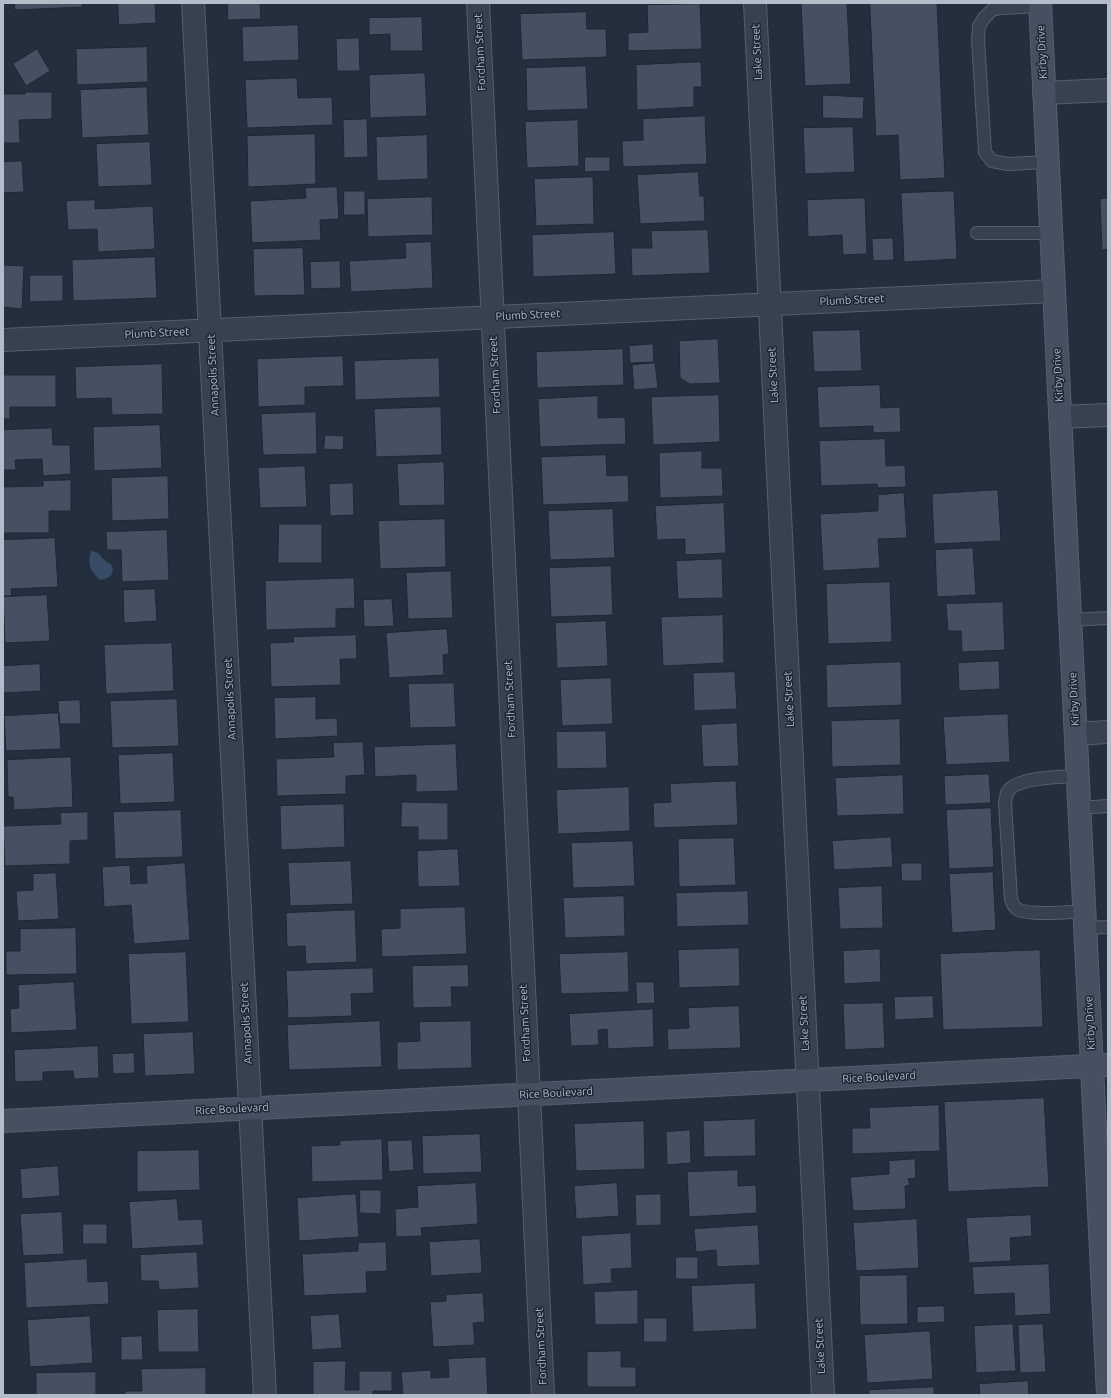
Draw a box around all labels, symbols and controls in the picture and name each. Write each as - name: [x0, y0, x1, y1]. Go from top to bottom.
- street label: Fordham Street: [471, 13, 489, 91]
- street label: Lake Street: [749, 24, 765, 80]
- street label: Kirby Drive: [1034, 25, 1050, 79]
- street label: Plumb Street: [819, 292, 885, 308]
- street label: Plumb Street: [495, 307, 561, 323]
- street label: Plumb Street: [124, 325, 190, 341]
- street label: Annapolis Street: [204, 334, 222, 416]
- street label: Fordham Street: [486, 336, 504, 414]
- street label: Lake Street: [765, 347, 781, 403]
- street label: Kirby Drive: [1050, 348, 1066, 402]
- street label: Annapolis Street: [221, 658, 239, 740]
- street label: Fordham Street: [501, 660, 519, 738]
- street label: Lake Street: [781, 671, 797, 727]
- street label: Kirby Drive: [1066, 672, 1082, 726]
- street label: Annapolis Street: [237, 982, 255, 1064]
- street label: Fordham Street: [516, 984, 534, 1062]
- street label: Lake Street: [796, 995, 812, 1051]
- street label: Kirby Drive: [1082, 996, 1098, 1050]
- street label: Rice Boulevard: [842, 1068, 916, 1086]
- street label: Rice Boulevard: [519, 1084, 593, 1102]
- street label: Rice Boulevard: [195, 1100, 269, 1118]
- street label: Fordham Street: [532, 1307, 550, 1385]
- street label: Lake Street: [812, 1318, 828, 1374]

